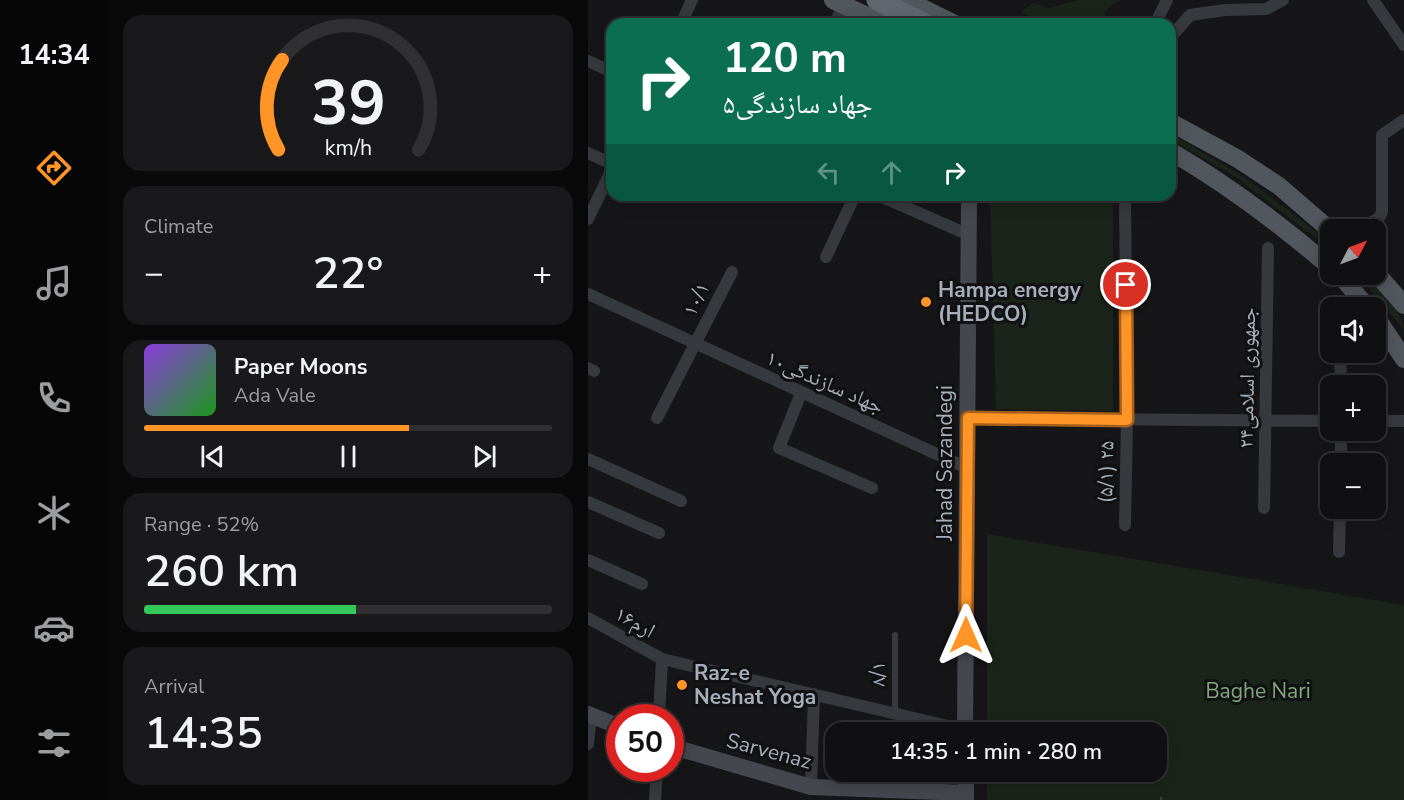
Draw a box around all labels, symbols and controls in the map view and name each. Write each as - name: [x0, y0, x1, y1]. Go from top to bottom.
- text: 120 m: [723, 30, 847, 87]
- text: 14:34: [18, 37, 90, 74]
- icon: right: [624, 42, 702, 120]
- text: 39: [311, 61, 385, 146]
- text: جهاد سازندگی۵: [723, 86, 873, 123]
- text: km/h: [324, 133, 372, 163]
- icon: directions: [33, 147, 75, 189]
- icon: left: [812, 156, 845, 189]
- icon: ahead: [875, 156, 908, 189]
- icon: right: [938, 156, 971, 189]
- text: Climate: [144, 213, 213, 240]
- north arrow: [1320, 219, 1386, 285]
- map controls: [1320, 219, 1386, 519]
- text: 22°: [313, 243, 383, 304]
- text: −: [144, 251, 164, 296]
- text: +: [532, 251, 552, 296]
- pin: [1100, 259, 1151, 310]
- icon: music: [33, 262, 75, 304]
- icon: arrive: [1109, 268, 1142, 301]
- place label: Hampa energy (HEDCO): [938, 276, 1082, 328]
- street label: ۱۰/۱: [676, 277, 716, 321]
- marker: Hampa energy (HEDCO): [919, 295, 933, 309]
- button: sound: [1320, 297, 1386, 363]
- street label: جمهوری اسلامی۲۴: [1232, 307, 1262, 449]
- street label: جهاد سازندگی۱۰: [762, 344, 888, 420]
- text: Paper Moons: [234, 352, 368, 382]
- button: +: [1320, 375, 1386, 441]
- icon: phone: [33, 377, 75, 419]
- text: Ada Vale: [234, 382, 316, 409]
- street label: Jahad Sazandegi: [931, 385, 959, 542]
- icon: previous: [196, 440, 229, 473]
- icon: pause: [332, 440, 365, 473]
- icon: next: [468, 440, 501, 473]
- street label: (۵/۱) ۲۵: [1091, 441, 1121, 503]
- button: −: [1320, 453, 1386, 519]
- icon: climate: [33, 492, 75, 534]
- text: Range · 52%: [144, 511, 259, 538]
- text: 260 km: [144, 541, 299, 602]
- street label: ارم۱۶: [610, 600, 660, 644]
- position arrow: [934, 603, 998, 667]
- icon: car: [33, 607, 75, 649]
- place label: Raz-e Neshat Yoga: [694, 659, 816, 711]
- street label: ۸/۱: [864, 662, 892, 686]
- text: Arrival: [144, 673, 204, 700]
- park label: Baghe Nari: [1205, 677, 1311, 705]
- marker: Raz-e Neshat Yoga: [675, 678, 689, 692]
- text: 14:35: [144, 703, 263, 764]
- speed limit sign: 50: [606, 704, 684, 782]
- icon: filters: [33, 722, 75, 764]
- street label: Sarvenaz: [723, 726, 815, 776]
- text: 14:35 · 1 min · 280 m: [890, 737, 1102, 767]

